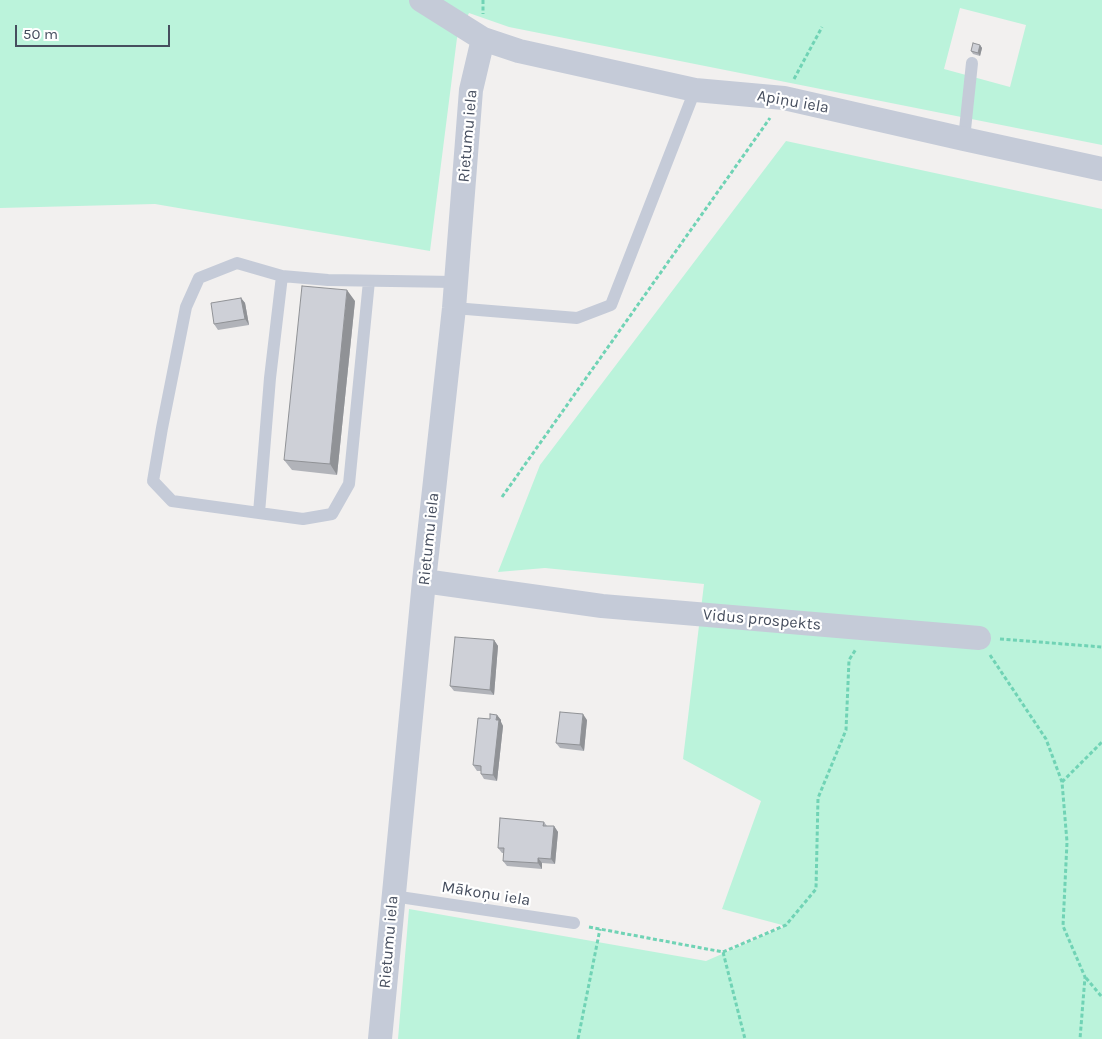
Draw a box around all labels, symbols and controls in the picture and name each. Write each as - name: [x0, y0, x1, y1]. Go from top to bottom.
- scale bar: [18, 15, 172, 47]
- text: 50 m: [23, 25, 58, 43]
- street label: Apiņu iela: [756, 86, 830, 118]
- street label: Rietumu iela: [454, 89, 482, 183]
- street label: Rietumu iela: [415, 492, 443, 586]
- street label: Vidus prospekts: [702, 605, 822, 635]
- street label: Mākoņu iela: [440, 878, 532, 910]
- street label: Rietumu iela: [375, 895, 403, 989]

